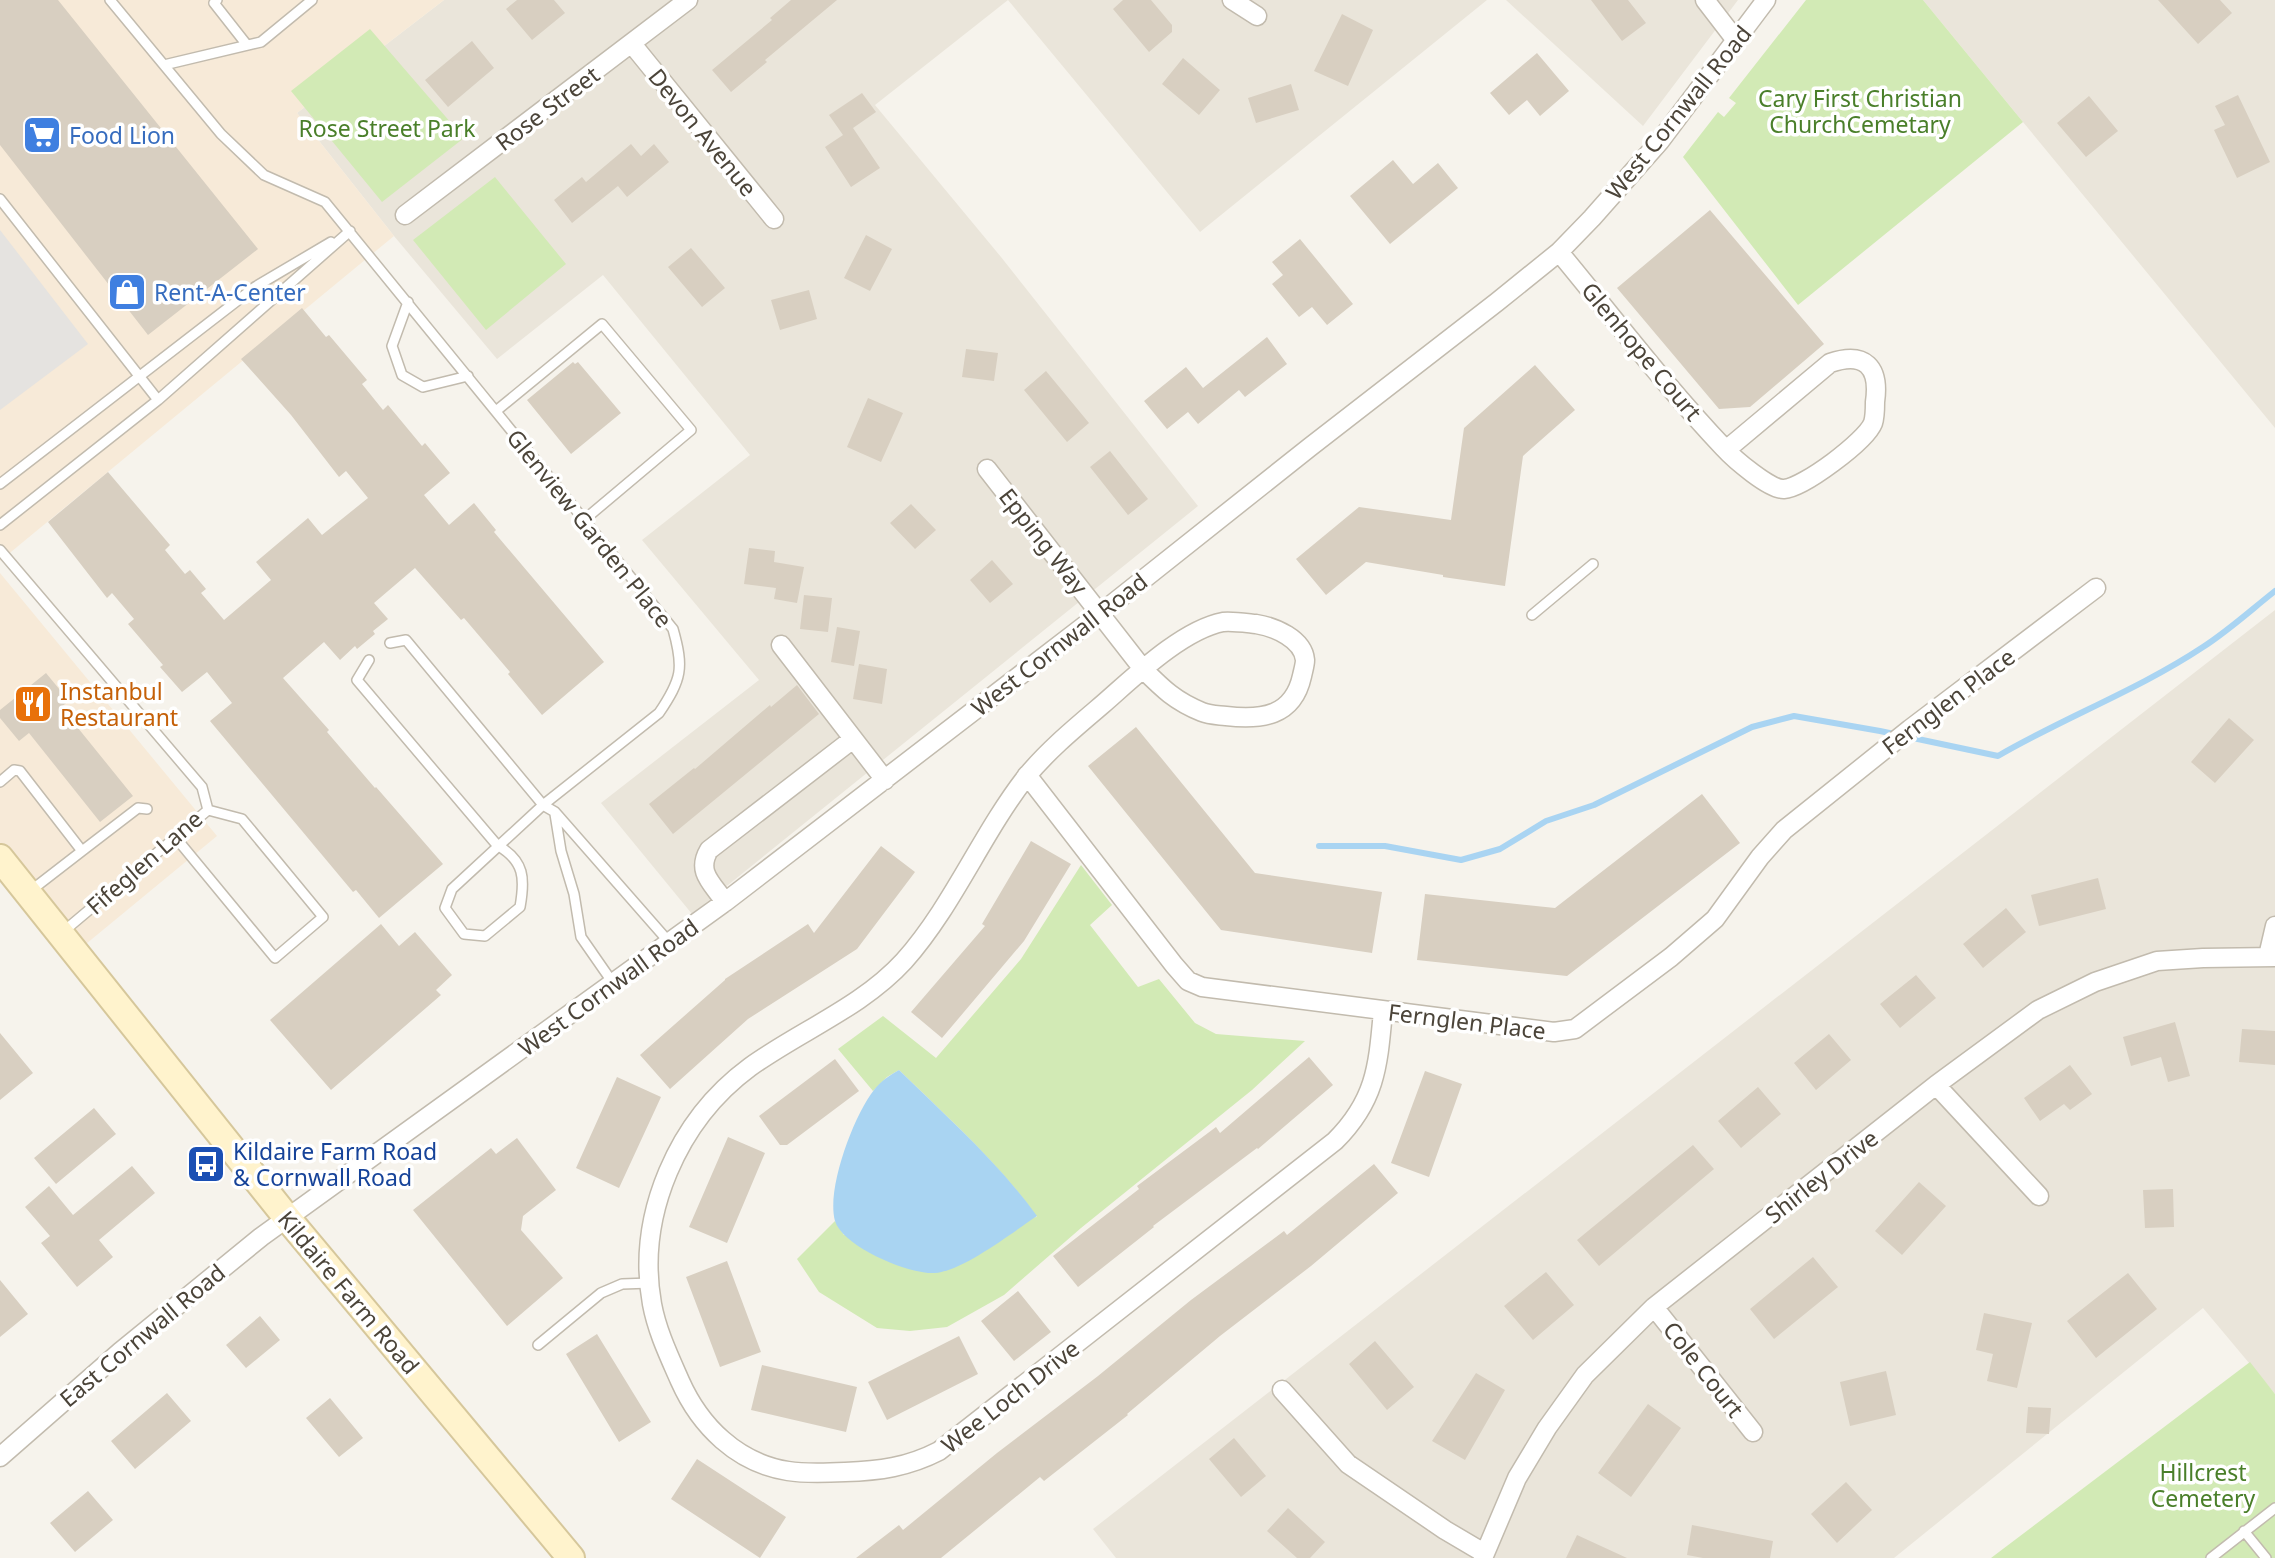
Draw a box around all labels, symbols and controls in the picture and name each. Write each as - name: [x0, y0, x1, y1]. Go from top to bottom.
- street label: West Cornwall Road: [1598, 18, 1758, 206]
- street label: Rose Street: [488, 58, 606, 158]
- street label: Devon Avenue: [642, 61, 764, 203]
- park label: Cary First Christian ChurchCemetary: [1758, 82, 1962, 140]
- park label: Rose Street Park: [299, 112, 476, 144]
- supermarket icon: Food Lion: [21, 114, 63, 156]
- place label: Food Lion: [69, 119, 175, 151]
- shop icon: Rent-A-Center: [106, 271, 148, 313]
- street label: Glenhope Court: [1575, 275, 1709, 427]
- place label: Rent-A-Center: [154, 276, 306, 308]
- street label: Glenview Garden Place: [500, 422, 680, 634]
- street label: Epping Way: [992, 481, 1096, 601]
- street label: West Cornwall Road: [964, 565, 1154, 723]
- street label: Fernglen Place: [1875, 640, 2021, 762]
- place label: Instanbul Restaurant: [60, 675, 178, 733]
- restaurant icon: Instanbul Restaurant: [12, 683, 54, 725]
- street label: Fifeglen Lane: [79, 803, 209, 921]
- street label: West Cornwall Road: [511, 911, 705, 1063]
- street label: Fernglen Place: [1386, 995, 1548, 1047]
- street label: Shirley Drive: [1758, 1122, 1884, 1230]
- place label: Kildaire Farm Road & Cornwall Road: [233, 1135, 437, 1193]
- bus stop icon: Kildaire Farm Road & Cornwall Road: [185, 1143, 227, 1185]
- street label: Kildaire Farm Road: [271, 1204, 427, 1380]
- street label: East Cornwall Road: [52, 1256, 232, 1414]
- street label: Cole Court: [1656, 1314, 1752, 1424]
- street label: Wee Loch Drive: [934, 1332, 1086, 1460]
- park label: Hillcrest Cemetery: [2151, 1456, 2256, 1514]

